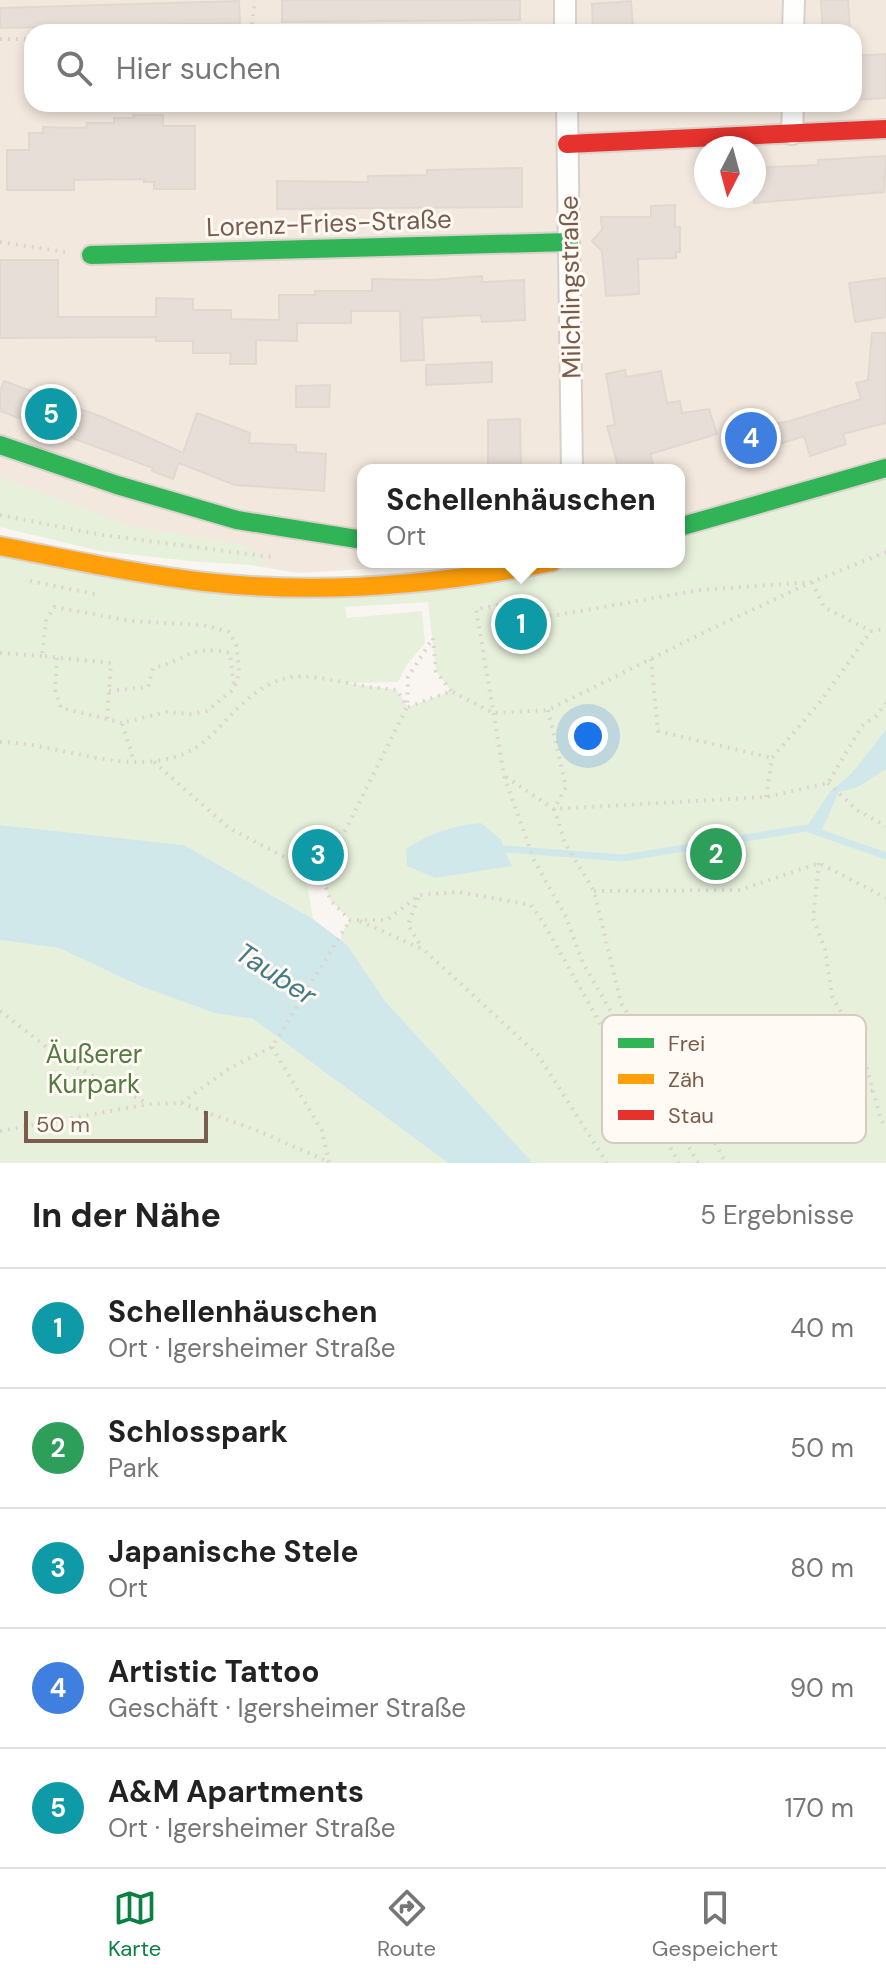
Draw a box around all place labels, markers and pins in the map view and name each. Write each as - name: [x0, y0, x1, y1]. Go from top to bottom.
- pin: 5: [25, 384, 77, 444]
- pin: 4: [725, 408, 777, 468]
- pin: 1: [495, 594, 547, 654]
- pin: 2: [690, 824, 742, 884]
- pin: 3: [292, 825, 344, 885]

